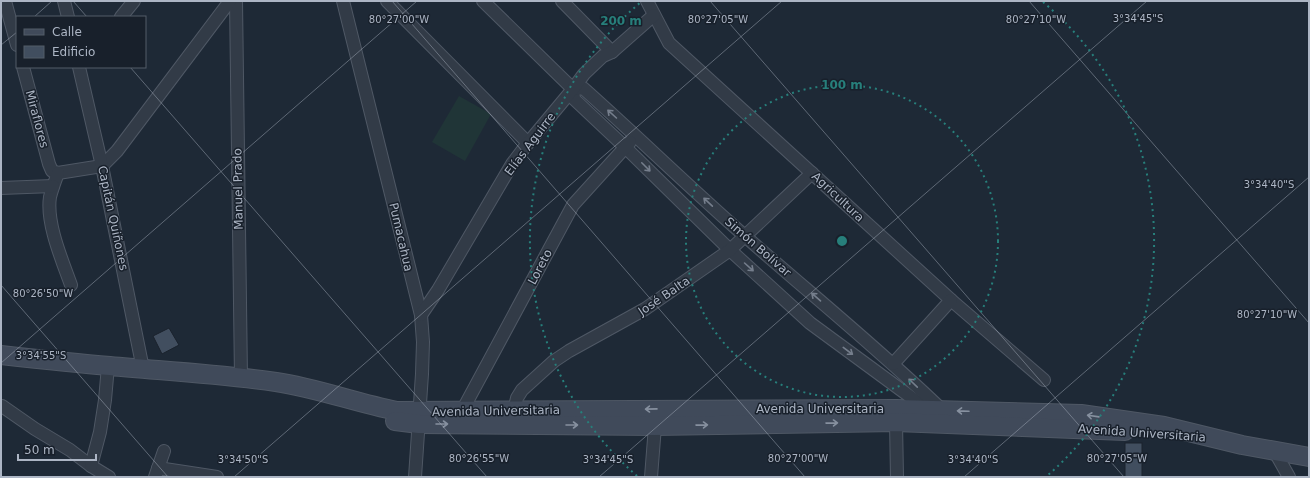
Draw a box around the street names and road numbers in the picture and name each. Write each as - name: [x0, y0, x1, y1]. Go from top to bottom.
- street label: Miraflores: [23, 89, 51, 149]
- street label: Elías Aguirre: [502, 110, 558, 178]
- street label: Manuel Prado: [230, 148, 246, 230]
- street label: Capitán Quiñones: [95, 164, 131, 272]
- street label: Agricultura: [809, 169, 867, 225]
- street label: Pumacahua: [386, 201, 416, 273]
- street label: Simón Bolívar: [722, 214, 794, 280]
- street label: Loreto: [525, 247, 555, 287]
- street label: José Balta: [635, 274, 693, 319]
- street label: Avenida Universitaria: [756, 402, 884, 416]
- street label: Avenida Universitaria: [432, 403, 560, 419]
- street label: Avenida Universitaria: [1078, 422, 1206, 444]

